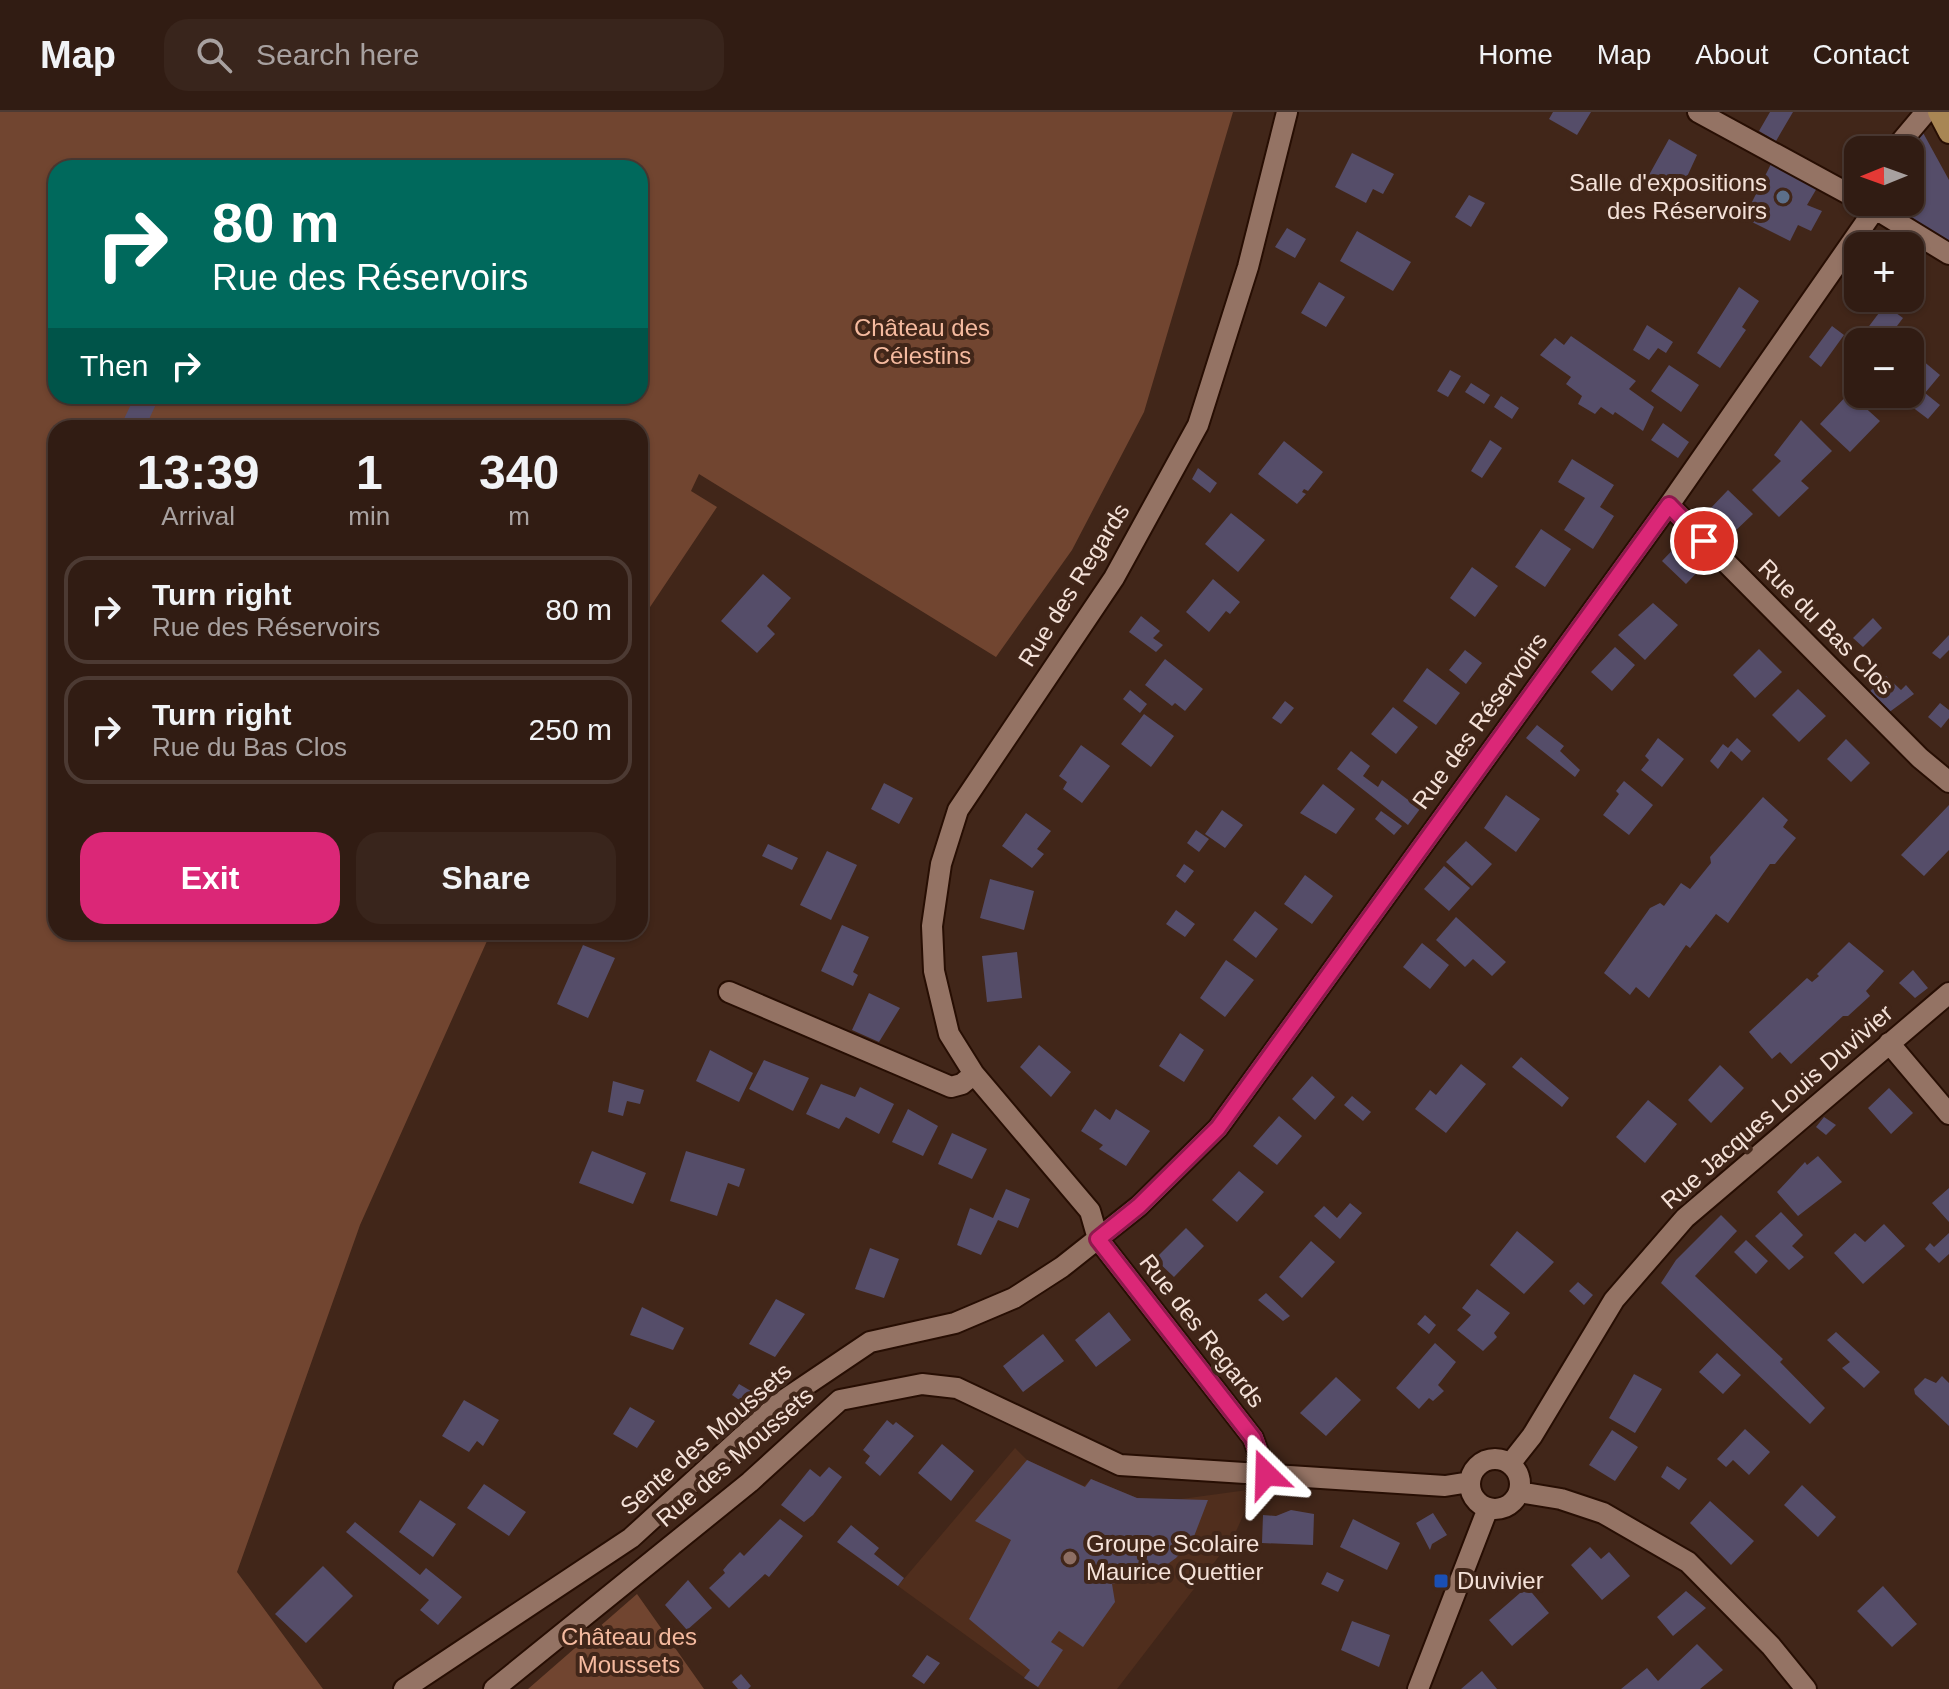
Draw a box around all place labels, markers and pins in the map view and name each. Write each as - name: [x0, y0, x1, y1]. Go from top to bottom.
- place label: Salle d'expositions des Réservoirs: [1569, 169, 1767, 224]
- marker: Salle d'expositions des Réservoirs: [1774, 188, 1792, 206]
- pin: [1670, 507, 1738, 575]
- place label: Groupe Scolaire Maurice Quettier: [1086, 1530, 1263, 1585]
- marker: Groupe Scolaire Maurice Quettier: [1061, 1549, 1079, 1567]
- place label: Duvivier: [1457, 1567, 1544, 1594]
- marker: Duvivier: [1432, 1572, 1450, 1590]

